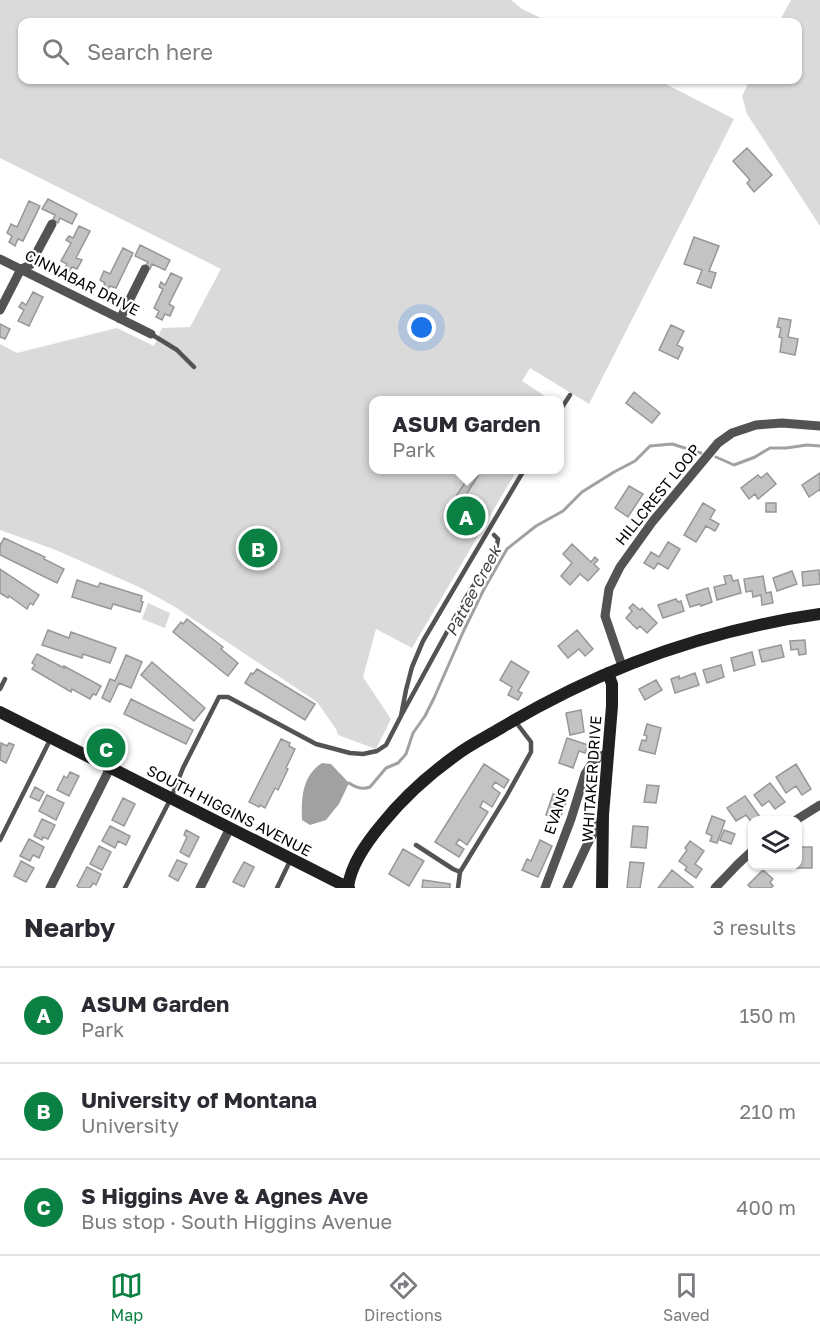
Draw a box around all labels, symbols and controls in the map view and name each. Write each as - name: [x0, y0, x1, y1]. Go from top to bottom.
- search box: [18, 18, 802, 84]
- icon: search: [39, 35, 72, 68]
- text: Search here: [87, 38, 213, 65]
- street label: CINNABAR DRIVE: [22, 245, 143, 319]
- your location: [407, 313, 436, 342]
- popup: [369, 396, 564, 474]
- text: ASUM Garden: [392, 410, 541, 437]
- text: Park: [392, 437, 436, 461]
- street label: HILLCREST LOOP: [611, 440, 704, 548]
- pin: A: [446, 494, 486, 538]
- pin: B: [238, 526, 278, 570]
- water label: Pattee Creek: [441, 541, 506, 639]
- street label: WHITAKER DRIVE: [578, 715, 604, 843]
- pin: C: [86, 726, 126, 771]
- street label: SOUTH HIGGINS AVENUE: [144, 761, 315, 859]
- street label: EVANS: [540, 785, 573, 837]
- map controls: [748, 816, 802, 870]
- button: layers: [748, 816, 802, 870]
- text: Nearby: [24, 912, 115, 943]
- text: 3 results: [713, 915, 796, 939]
- text: ASUM Garden: [81, 990, 229, 1017]
- text: A: [36, 1003, 51, 1027]
- text: 150 m: [740, 1003, 796, 1027]
- text: Park: [81, 1017, 124, 1041]
- text: University of Montana: [81, 1086, 317, 1113]
- text: B: [36, 1099, 51, 1123]
- text: 210 m: [740, 1099, 796, 1123]
- text: University: [81, 1113, 179, 1137]
- text: S Higgins Ave & Agnes Ave: [81, 1182, 368, 1209]
- text: C: [36, 1195, 51, 1219]
- text: 400 m: [736, 1195, 796, 1219]
- text: Bus stop · South Higgins Avenue: [81, 1209, 392, 1233]
- tab: Map: [110, 1269, 143, 1325]
- tab: Directions: [364, 1269, 442, 1325]
- tab: Saved: [663, 1269, 710, 1325]

